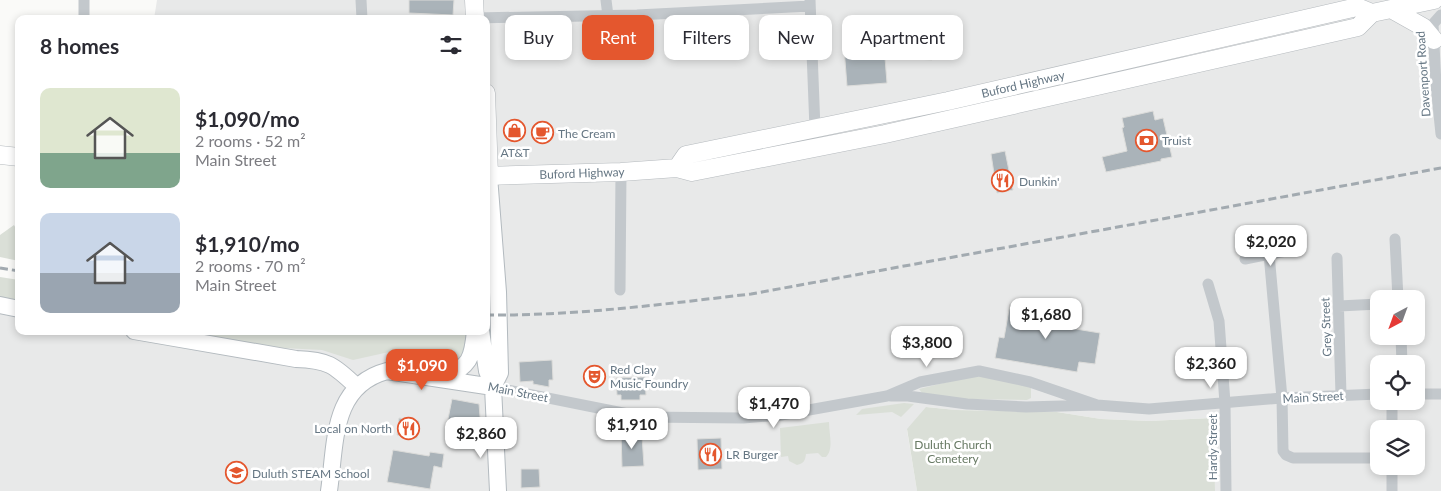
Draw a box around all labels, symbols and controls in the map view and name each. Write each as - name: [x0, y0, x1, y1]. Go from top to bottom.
- chip: Buy: [505, 15, 572, 60]
- chip: Rent: [582, 15, 654, 60]
- chip: Filters: [664, 15, 749, 60]
- chip: New: [759, 15, 832, 60]
- chip: Apartment: [842, 15, 963, 60]
- icon: filters: [437, 31, 465, 59]
- street label: Davenport Road: [1413, 31, 1433, 117]
- text: 8 homes: [40, 33, 119, 58]
- street label: Buford Highway: [980, 67, 1067, 101]
- text: $1,090/mo: [195, 106, 300, 131]
- icon: home: [80, 108, 140, 168]
- shop icon: AT&T: [503, 119, 527, 143]
- cafe icon: The Cream: [530, 121, 554, 145]
- place label: The Cream: [558, 126, 615, 141]
- bank icon: Truist: [1134, 128, 1158, 152]
- text: 2 rooms · 52 m²: [195, 131, 306, 150]
- place label: Truist: [1162, 133, 1192, 148]
- place label: AT&T: [500, 145, 530, 160]
- text: Main Street: [195, 150, 277, 169]
- street label: Buford Highway: [539, 164, 626, 182]
- restaurant icon: Dunkin': [991, 169, 1015, 193]
- place label: Dunkin': [1019, 174, 1059, 189]
- pin: $2,020: [1230, 224, 1312, 267]
- text: $1,910/mo: [195, 231, 300, 256]
- text: $2,020: [1246, 231, 1296, 250]
- icon: home: [80, 233, 140, 293]
- text: 2 rooms · 70 m²: [195, 256, 306, 275]
- text: Main Street: [195, 275, 277, 294]
- north arrow: [1370, 290, 1425, 345]
- map controls: [1370, 290, 1425, 475]
- street label: Grey Street: [1317, 296, 1335, 357]
- pin: $1,680: [1005, 298, 1087, 340]
- text: $1,680: [1021, 304, 1071, 323]
- pin: $3,800: [886, 326, 968, 368]
- text: $3,800: [902, 332, 952, 351]
- pin: $2,360: [1170, 346, 1252, 389]
- pin: $1,090: [381, 348, 463, 391]
- text: $2,360: [1186, 353, 1236, 372]
- text: $1,090: [397, 355, 447, 374]
- button: locate: [1370, 355, 1425, 410]
- place label: Red Clay Music Foundry: [610, 362, 689, 391]
- theatre icon: Red Clay Music Foundry: [582, 364, 606, 388]
- street label: Main Street: [487, 379, 550, 405]
- pin: $1,470: [733, 386, 815, 429]
- street label: Main Street: [1282, 388, 1345, 406]
- text: $1,470: [749, 393, 799, 412]
- pin: $1,910: [591, 408, 673, 450]
- street label: Hardy Street: [1205, 413, 1220, 480]
- text: $1,910: [607, 414, 657, 433]
- restaurant icon: Local on North: [396, 416, 420, 440]
- pin: $2,860: [440, 416, 522, 459]
- button: layers: [1370, 420, 1425, 475]
- place label: Local on North: [314, 421, 392, 436]
- text: $2,860: [456, 423, 506, 442]
- park label: Duluth Church Cemetery: [914, 437, 992, 466]
- restaurant icon: LR Burger: [698, 442, 722, 466]
- place label: LR Burger: [726, 447, 779, 462]
- school or university icon: Duluth STEAM School: [224, 461, 248, 485]
- place label: Duluth STEAM School: [252, 466, 370, 481]

